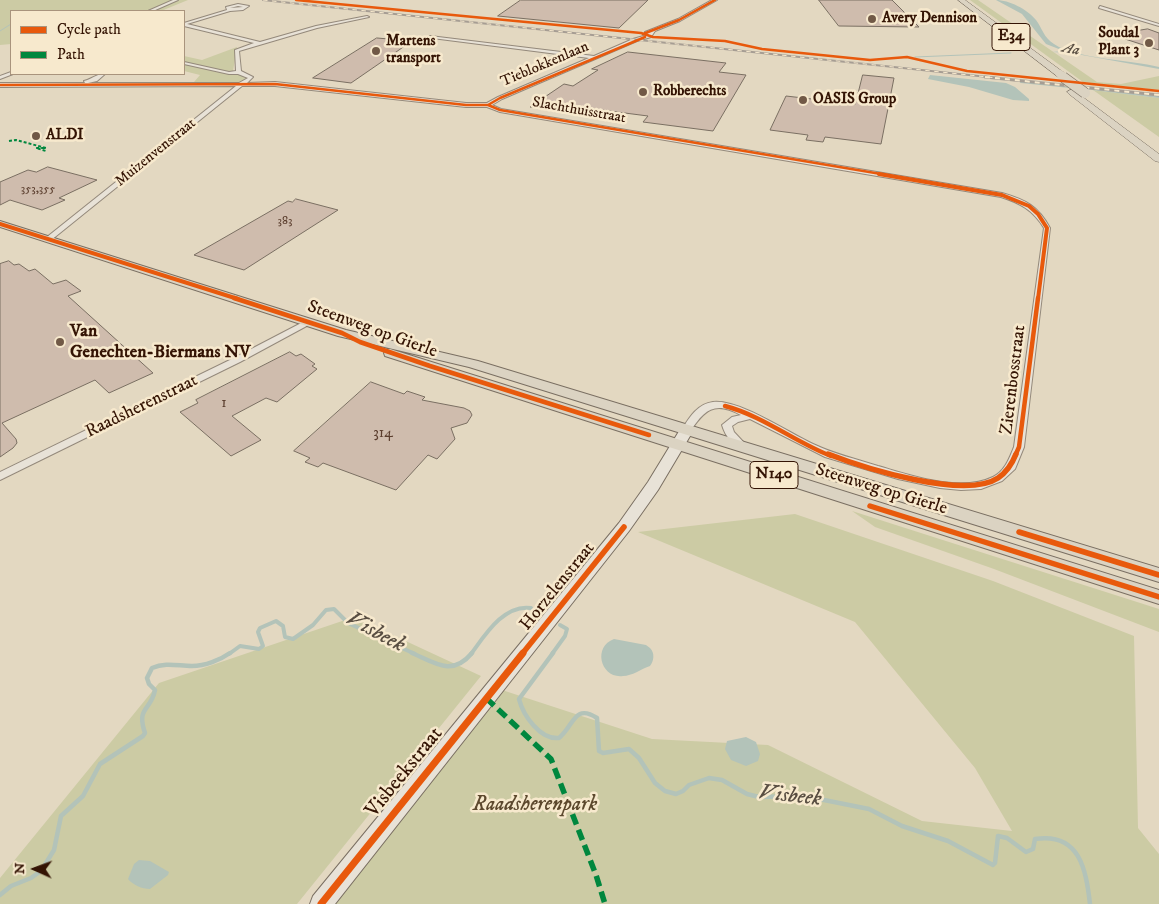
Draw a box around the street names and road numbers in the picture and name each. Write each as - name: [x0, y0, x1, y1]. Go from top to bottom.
- road number: E34: [992, 24, 1030, 51]
- street label: Tieblokkenlaan: [498, 38, 592, 92]
- street label: Slachthuisstraat: [531, 94, 627, 128]
- street label: Muizenvenstraat: [112, 115, 200, 191]
- street label: Steenweg op Gierle: [304, 296, 440, 364]
- street label: Zierenbosstraat: [997, 324, 1031, 436]
- street label: Raadsherenstraat: [82, 371, 202, 443]
- street label: Steenweg op Gierle: [812, 460, 950, 520]
- road number: N140: [750, 462, 798, 488]
- street label: Horzelenstraat: [516, 539, 600, 635]
- street label: Visbeekstraat: [361, 723, 449, 823]

